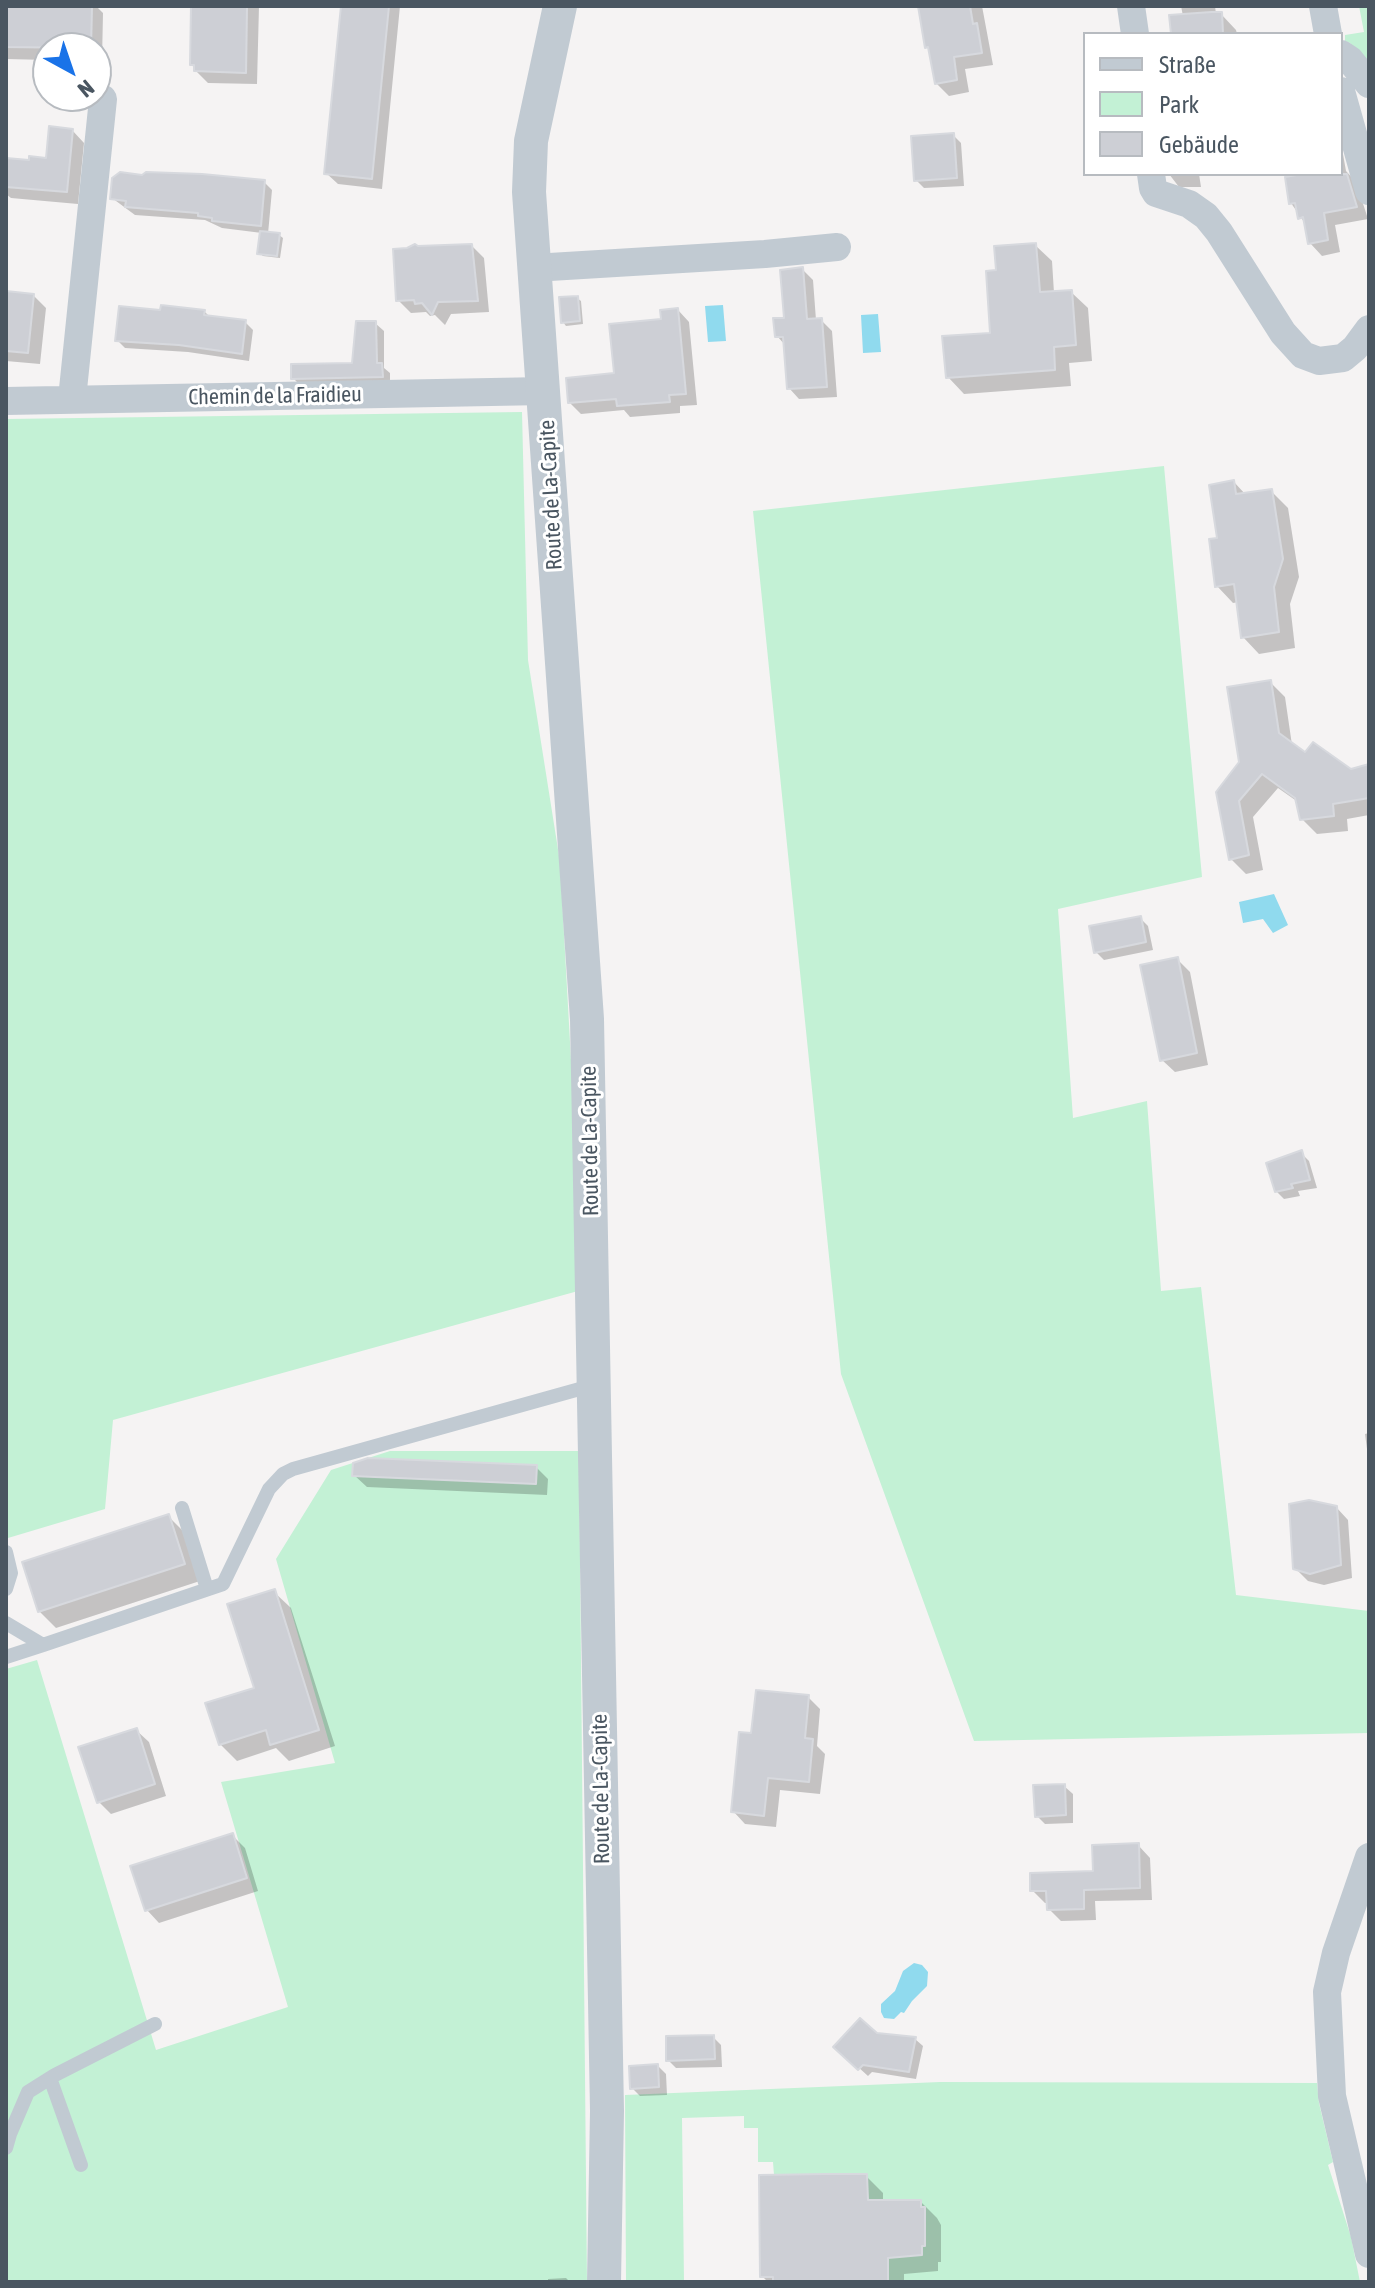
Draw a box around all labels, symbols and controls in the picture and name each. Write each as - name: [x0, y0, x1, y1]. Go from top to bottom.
- north arrow: [32, 32, 112, 112]
- legend: [1083, 32, 1343, 176]
- text: Straße: [1159, 51, 1216, 78]
- text: N: [73, 75, 99, 103]
- text: Park: [1159, 91, 1199, 118]
- text: Gebäude: [1159, 131, 1239, 158]
- street label: Chemin de la Fraidieu: [188, 381, 362, 411]
- street label: Route de La-Capite: [534, 419, 568, 571]
- street label: Route de La-Capite: [575, 1066, 605, 1216]
- street label: Route de La-Capite: [586, 1714, 616, 1864]

